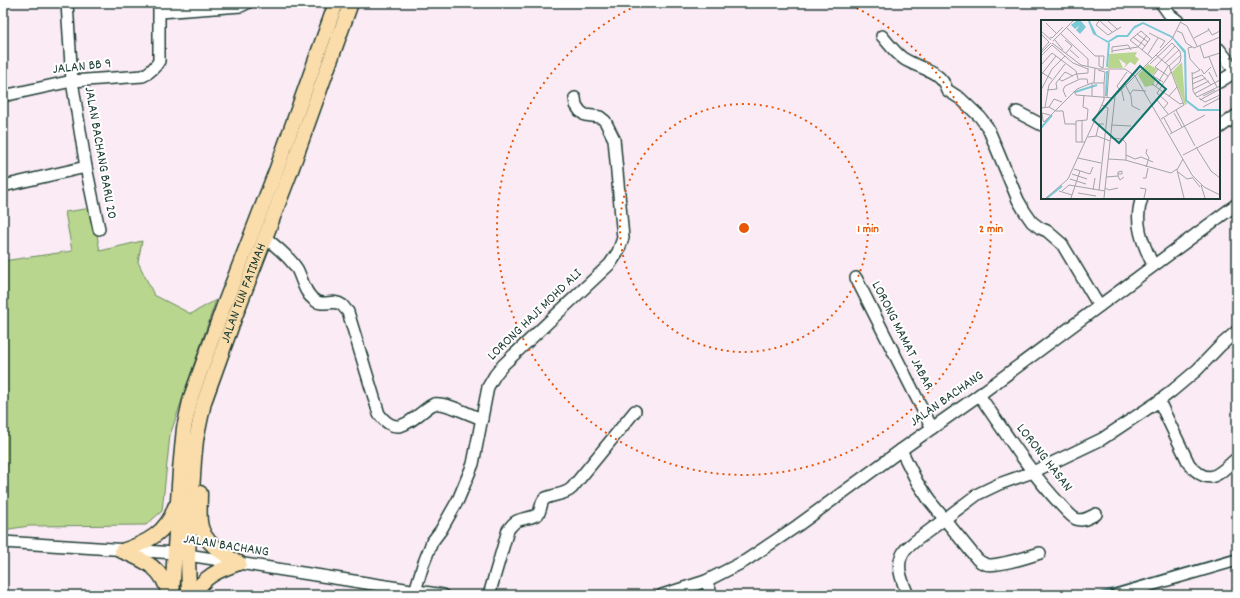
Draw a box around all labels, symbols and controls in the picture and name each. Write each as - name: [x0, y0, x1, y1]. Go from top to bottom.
- inset map: [1041, 20, 1220, 199]
- street label: JALAN BB 9: [52, 54, 112, 80]
- street label: JALAN BACHANG BARU 20: [78, 85, 122, 221]
- centre of rings: [737, 221, 751, 235]
- text: 1 min: [857, 221, 879, 238]
- text: 2 min: [979, 221, 1003, 238]
- street label: JALAN TUN FATIMAH: [216, 240, 272, 346]
- street label: LORONG HAJI MOHD ALI: [483, 264, 587, 366]
- street label: LORONG MAMAT JABAR: [866, 278, 938, 394]
- street label: JALAN BACHANG: [906, 366, 988, 432]
- street label: LORONG HASAN: [1011, 420, 1077, 496]
- street label: JALAN BACHANG: [182, 529, 270, 563]

